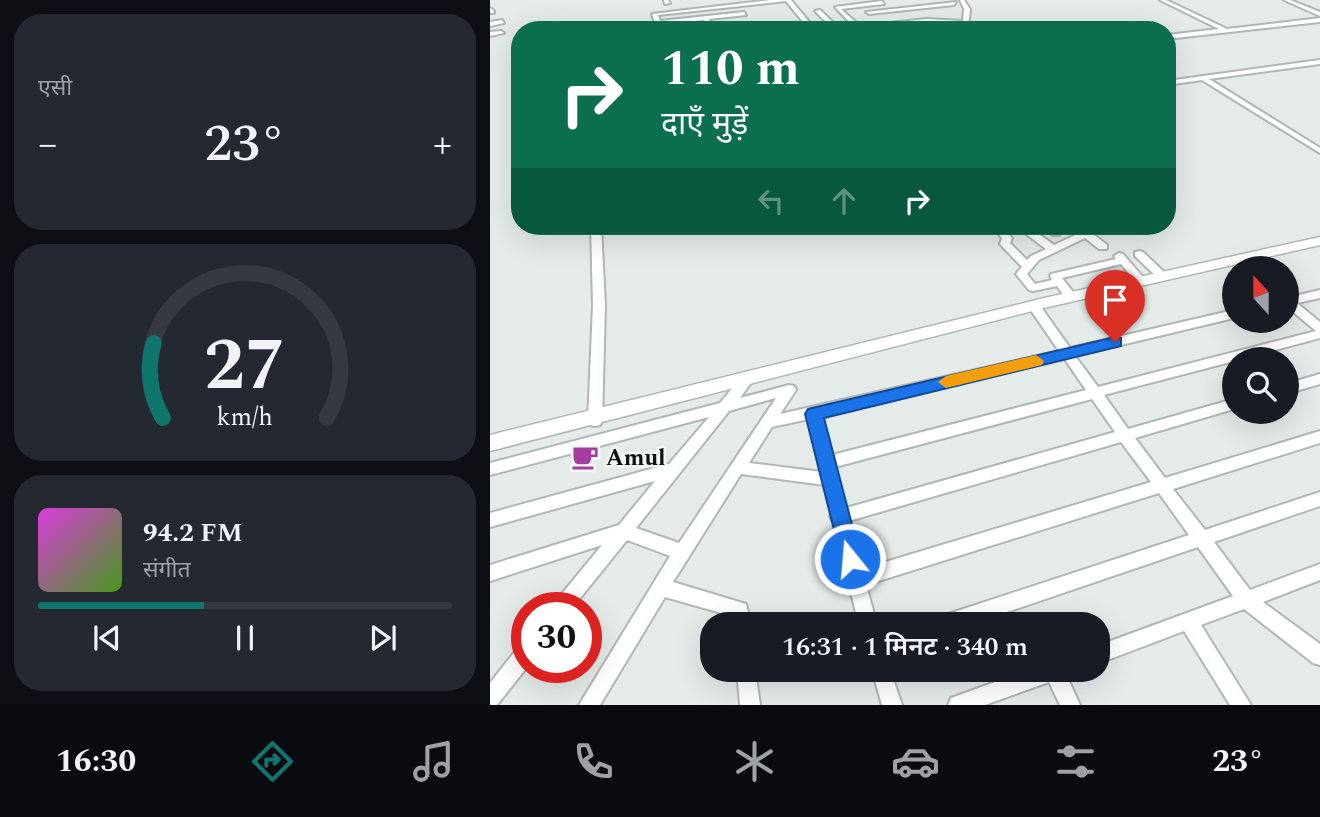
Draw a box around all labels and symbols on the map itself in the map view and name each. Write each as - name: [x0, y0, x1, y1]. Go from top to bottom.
- north arrow: [1222, 256, 1298, 332]
- pin: [1085, 270, 1145, 342]
- place label: Amul: [606, 441, 666, 476]
- cafe icon: Amul: [570, 442, 600, 472]
- position arrow: [813, 522, 887, 596]
- speed limit sign: 30: [511, 592, 602, 683]

